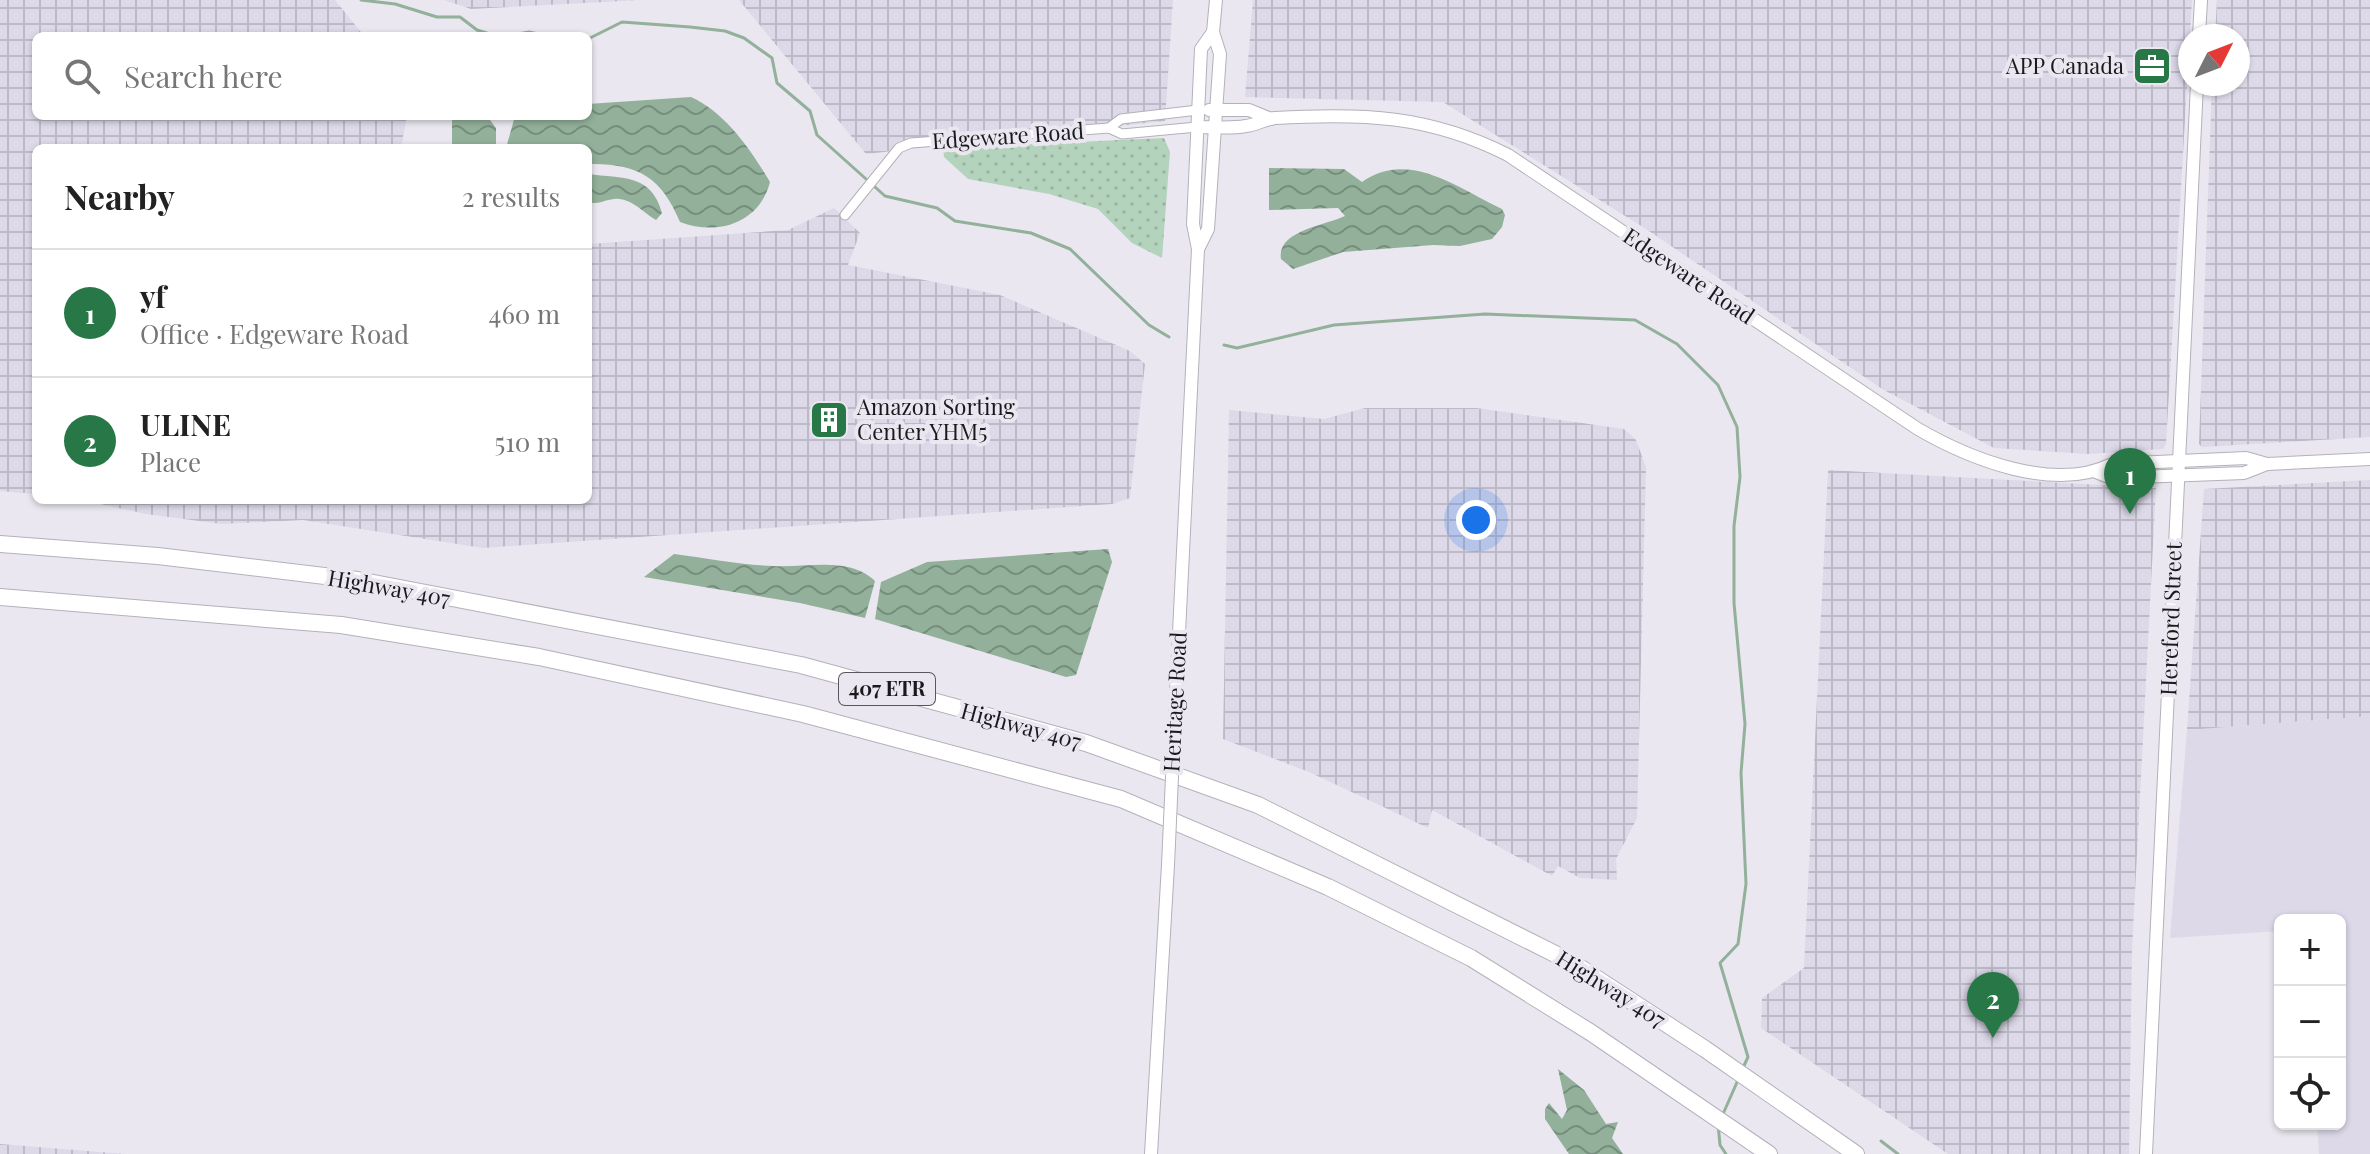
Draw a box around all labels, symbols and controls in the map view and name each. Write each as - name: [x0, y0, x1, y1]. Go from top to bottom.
- north arrow: [2178, 24, 2250, 96]
- search box: [32, 32, 592, 120]
- office icon: APP Canada: [2131, 45, 2173, 87]
- place label: APP Canada: [2005, 50, 2124, 80]
- icon: search: [60, 54, 104, 98]
- text: Search here: [124, 56, 283, 96]
- street label: Edgeware Road: [931, 115, 1085, 155]
- text: Nearby: [64, 173, 175, 219]
- text: 2 results: [462, 179, 560, 214]
- street label: Edgeware Road: [1618, 220, 1761, 330]
- text: yf: [140, 276, 166, 316]
- text: 1: [85, 296, 95, 331]
- text: 460 m: [489, 296, 560, 331]
- text: Office · Edgeware Road: [140, 316, 409, 351]
- place label: Amazon Sorting Center YHM5: [856, 391, 1015, 446]
- building icon: Amazon Sorting Center YHM5: [808, 399, 850, 441]
- text: ULINE: [140, 404, 231, 444]
- text: 2: [83, 424, 97, 459]
- text: 510 m: [494, 424, 560, 459]
- text: Place: [140, 444, 201, 479]
- pin: 1: [2104, 448, 2156, 514]
- your location: [1456, 500, 1496, 540]
- street label: Hereford Street: [2152, 541, 2188, 696]
- street label: Highway 407: [326, 562, 453, 613]
- street label: Heritage Road: [1155, 631, 1193, 773]
- road number: 407 ETR: [839, 673, 935, 705]
- street label: Highway 407: [958, 695, 1085, 756]
- map controls: [2274, 914, 2346, 1130]
- button: +: [2274, 914, 2346, 986]
- street label: Highway 407: [1551, 943, 1672, 1034]
- pin: 2: [1967, 972, 2019, 1038]
- button: −: [2274, 986, 2346, 1058]
- button: locate: [2274, 1058, 2346, 1130]

